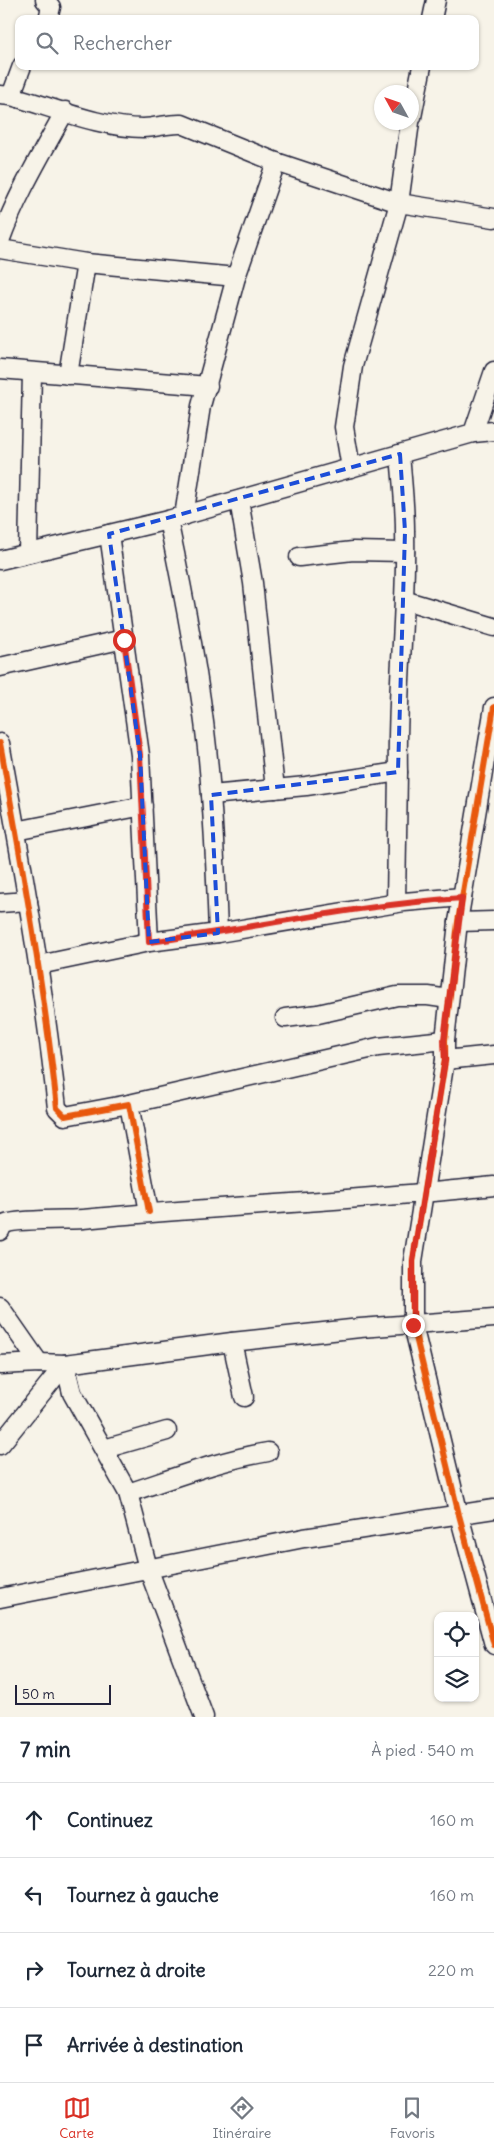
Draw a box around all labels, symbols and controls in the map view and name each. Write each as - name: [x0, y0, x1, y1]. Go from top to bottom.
- search box: [15, 15, 479, 70]
- icon: search: [33, 29, 61, 57]
- text: Rechercher: [73, 31, 172, 55]
- north arrow: [374, 85, 419, 130]
- route start: [113, 629, 136, 652]
- route end: [402, 1314, 425, 1337]
- map controls: [434, 1612, 479, 1702]
- button: locate: [434, 1612, 479, 1657]
- button: layers: [434, 1657, 479, 1702]
- scale bar: [15, 1682, 111, 1705]
- text: 50 m: [22, 1685, 55, 1703]
- text: 7 min: [20, 1736, 71, 1763]
- text: À pied · 540 m: [371, 1740, 474, 1760]
- icon: ahead: [20, 1806, 48, 1834]
- text: Continuez: [67, 1808, 153, 1832]
- text: 160 m: [430, 1810, 474, 1830]
- icon: left: [20, 1881, 48, 1909]
- text: Tournez à gauche: [67, 1883, 219, 1907]
- text: 160 m: [430, 1885, 474, 1905]
- icon: right: [20, 1956, 48, 1984]
- text: Tournez à droite: [67, 1958, 206, 1982]
- text: 220 m: [428, 1960, 474, 1980]
- icon: arrive: [20, 2031, 48, 2059]
- text: Arrivée à destination: [67, 2033, 243, 2057]
- tab: Carte: [59, 2094, 94, 2142]
- tab: Itinéraire: [212, 2094, 271, 2142]
- tab: Favoris: [390, 2094, 435, 2142]

